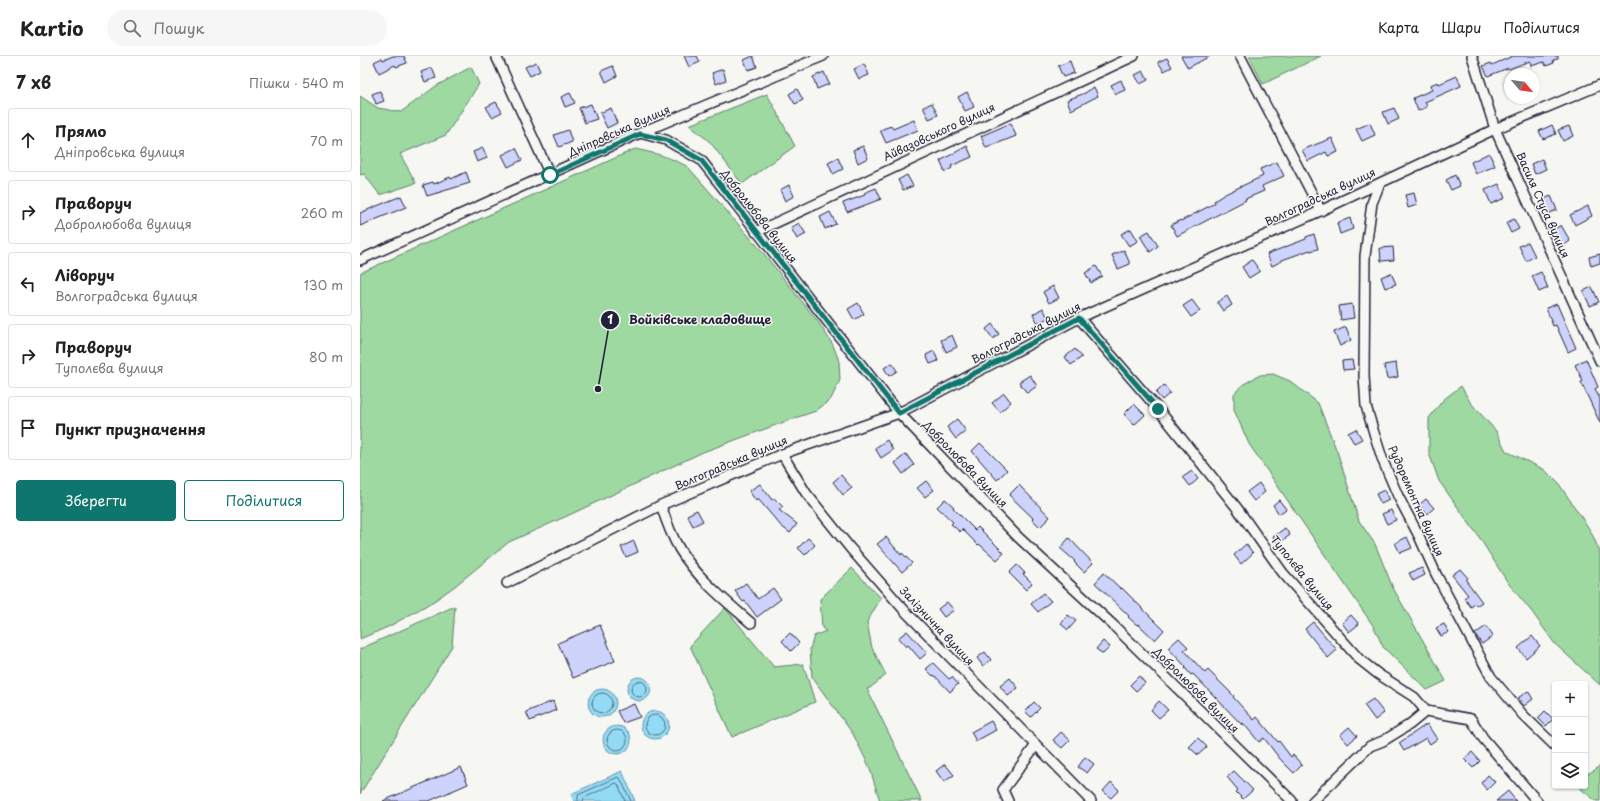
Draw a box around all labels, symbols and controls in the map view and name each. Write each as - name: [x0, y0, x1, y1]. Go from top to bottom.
- search box: [107, 10, 387, 46]
- text: Kartio: [20, 14, 83, 42]
- text: Пошук: [153, 16, 204, 39]
- icon: search: [121, 17, 143, 39]
- text: Карта: [1378, 17, 1419, 38]
- text: Шари: [1441, 17, 1481, 38]
- text: Поділитися: [1503, 17, 1580, 38]
- north arrow: [1504, 68, 1540, 104]
- text: 7 хв: [16, 69, 51, 95]
- text: Пішки · 540 m: [249, 73, 344, 92]
- street label: Айвазовського вулиця: [880, 98, 998, 165]
- street label: Дніпровська вулиця: [564, 100, 673, 161]
- text: Прямо: [55, 119, 106, 142]
- icon: ahead: [17, 129, 39, 151]
- text: 70 m: [310, 131, 343, 150]
- text: Дніпровська вулиця: [55, 142, 185, 161]
- street label: Василя Стуса вулиця: [1512, 149, 1575, 261]
- street label: Волгоградська вулиця: [1261, 163, 1378, 230]
- street label: Добролюбова вулиця: [716, 164, 802, 267]
- route start: [541, 166, 559, 184]
- text: Праворуч: [55, 191, 132, 214]
- icon: right: [17, 201, 39, 223]
- text: 260 m: [301, 203, 343, 222]
- text: Добролюбова вулиця: [55, 214, 192, 233]
- text: Ліворуч: [55, 263, 115, 286]
- icon: left: [17, 273, 39, 295]
- text: 130 m: [304, 275, 343, 294]
- text: Волгоградська вулиця: [55, 286, 198, 305]
- street label: Волгоградська вулиця: [968, 298, 1084, 368]
- callout: Войківське кладовище: [600, 308, 779, 332]
- text: 1: [607, 310, 613, 328]
- text: Войківське кладовище: [629, 310, 771, 328]
- text: Праворуч: [55, 335, 132, 358]
- icon: right: [17, 345, 39, 367]
- text: 80 m: [309, 347, 343, 366]
- text: Туполєва вулиця: [55, 358, 164, 377]
- route end: [1149, 400, 1167, 418]
- street label: Добролюбова вулиця: [918, 415, 1012, 511]
- icon: arrive: [17, 417, 39, 439]
- text: Пункт призначення: [55, 417, 206, 440]
- street label: Волгоградська вулиця: [672, 431, 790, 494]
- street label: Рудоремонтна вулиця: [1384, 443, 1449, 559]
- button: Зберегти: [16, 480, 176, 521]
- button: Поділитися: [184, 480, 344, 521]
- street label: Туполєва вулиця: [1267, 532, 1338, 614]
- street label: Залізнична вулиця: [895, 582, 979, 669]
- street label: Добролюбова вулиця: [1149, 642, 1243, 737]
- map controls: [1552, 681, 1588, 789]
- button: +: [1552, 681, 1588, 717]
- button: −: [1552, 717, 1588, 753]
- button: layers: [1552, 753, 1588, 789]

